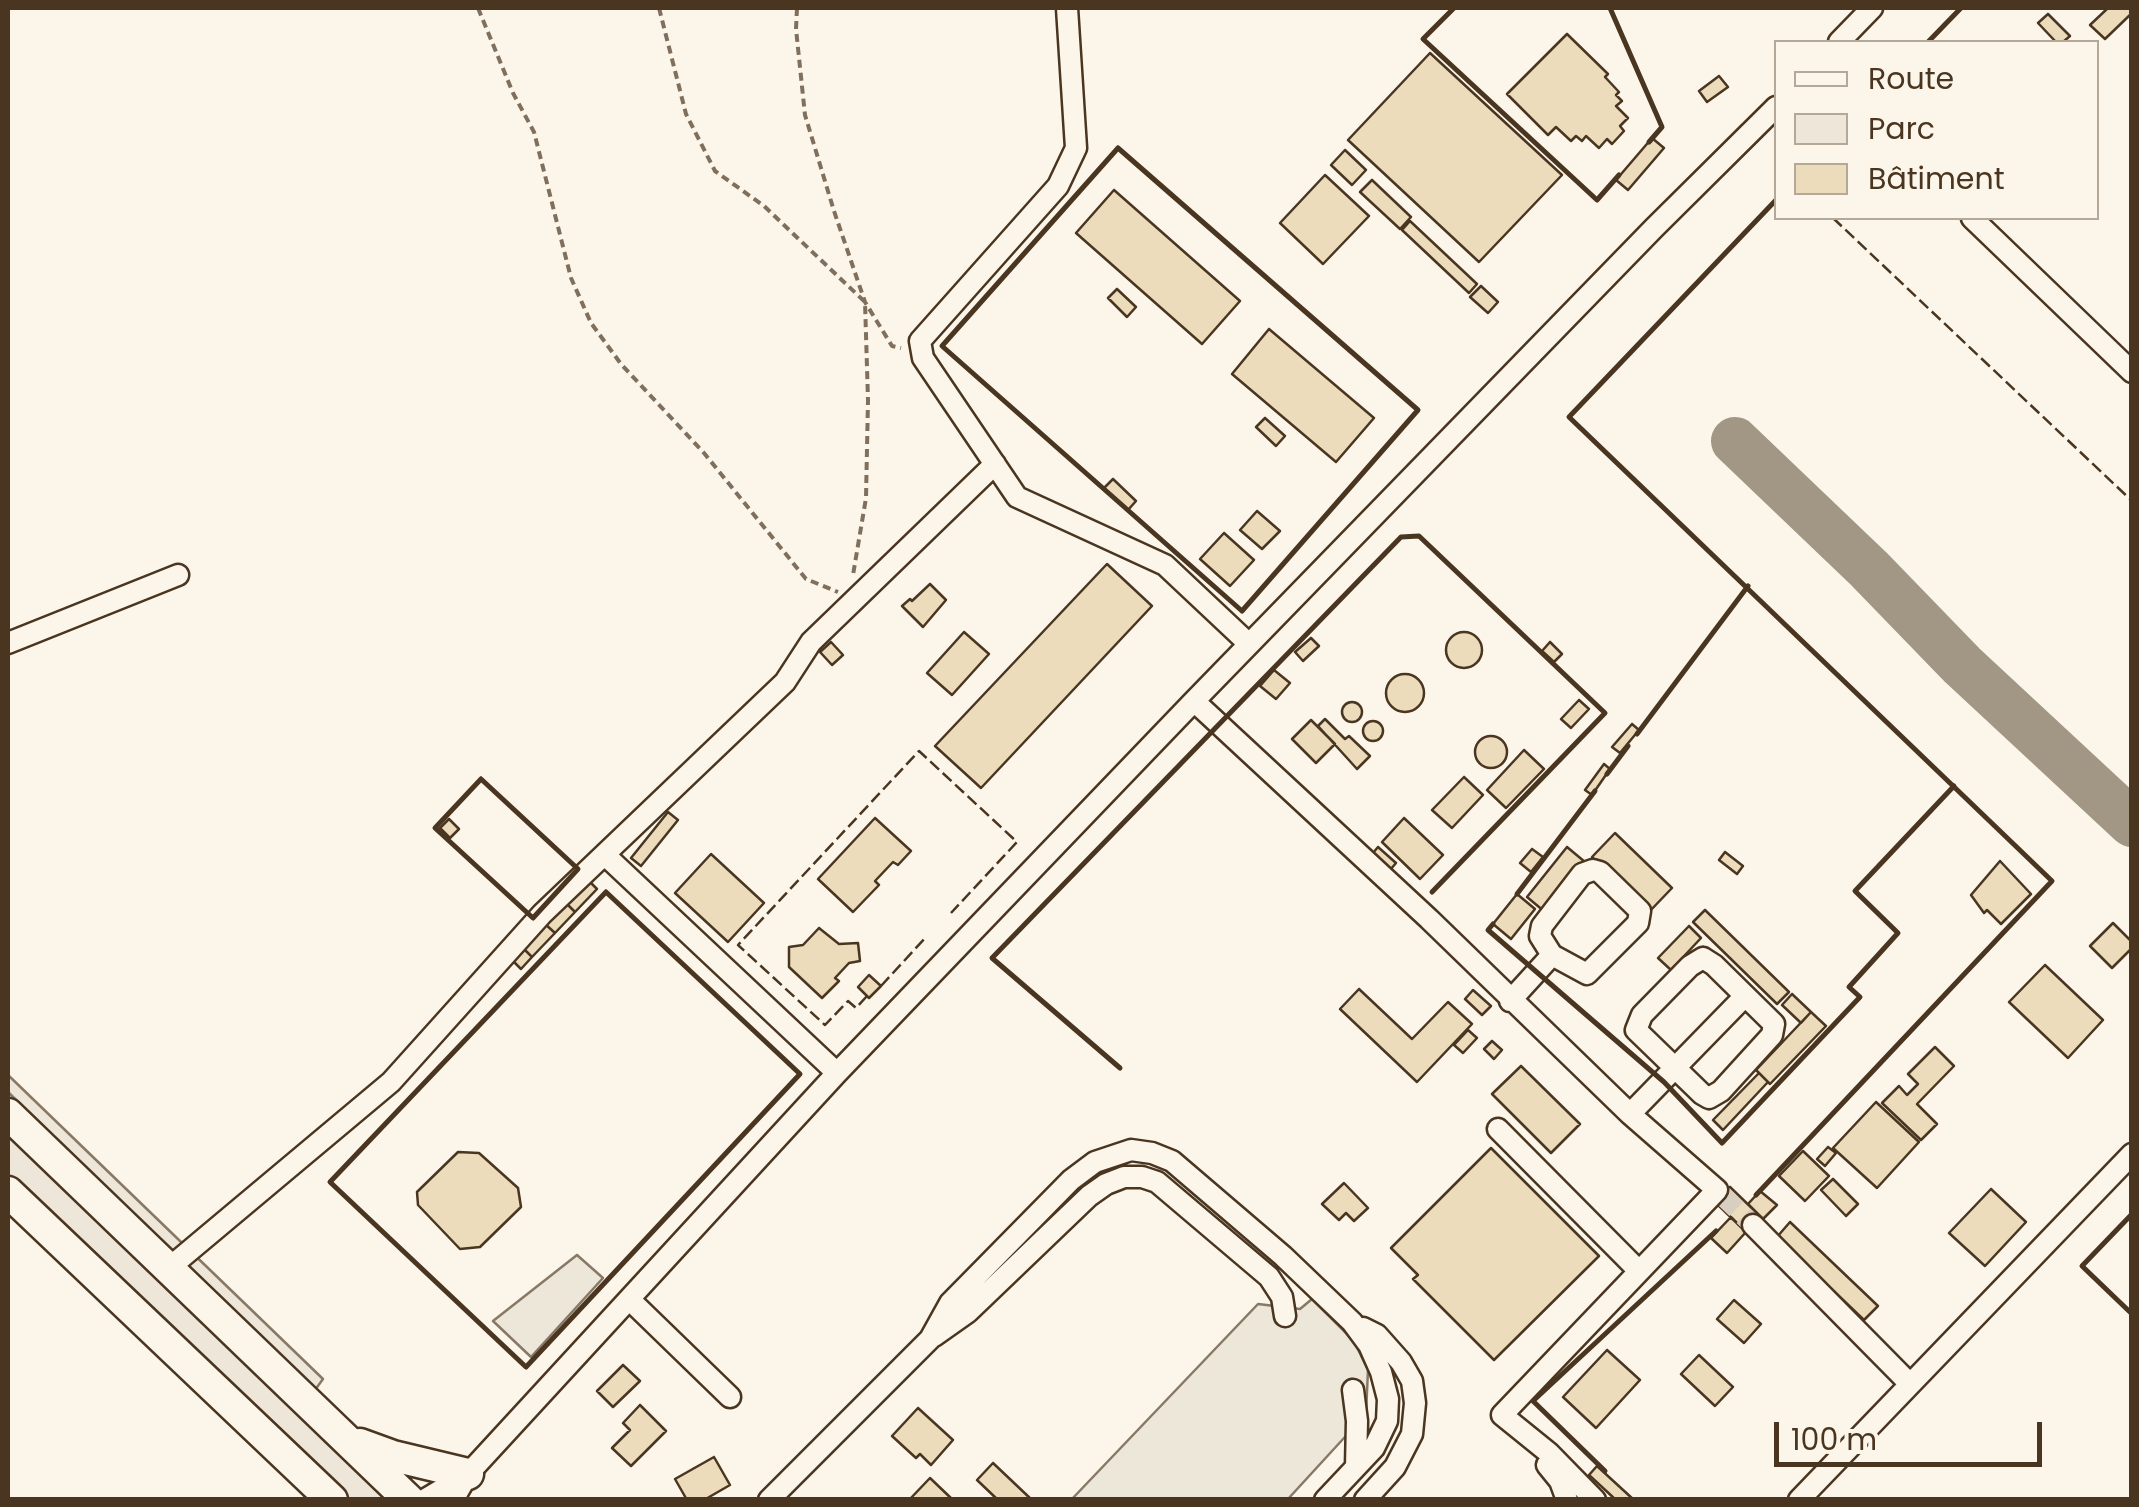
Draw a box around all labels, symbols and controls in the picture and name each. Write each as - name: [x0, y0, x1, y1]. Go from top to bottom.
- legend: [1774, 40, 2099, 220]
- text: Route: [1868, 57, 1954, 100]
- text: Parc: [1868, 107, 1935, 150]
- text: Bâtiment: [1868, 157, 2005, 200]
- scale bar: [1779, 1402, 2046, 1464]
- text: 100 m: [1791, 1418, 1877, 1461]

